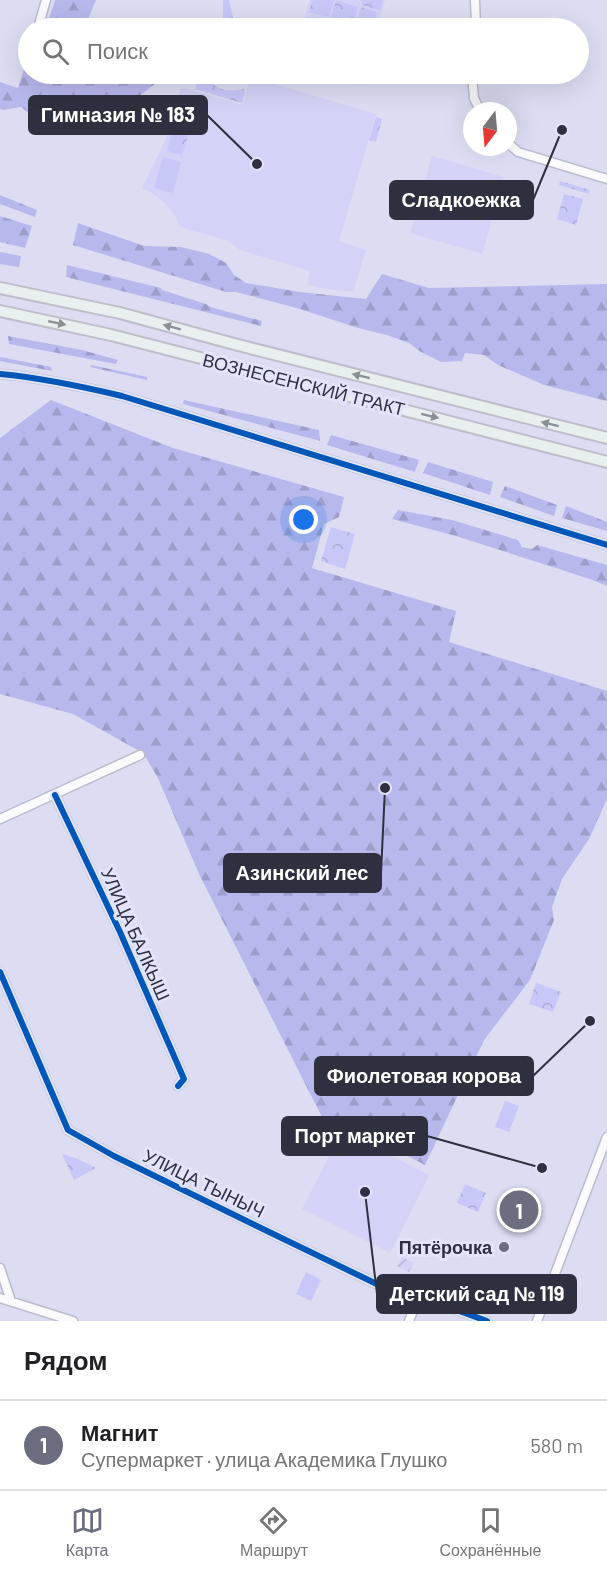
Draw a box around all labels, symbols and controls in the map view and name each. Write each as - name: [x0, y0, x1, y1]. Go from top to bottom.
- search box: [18, 18, 589, 84]
- icon: search: [39, 35, 72, 68]
- text: Поиск: [87, 37, 148, 63]
- callout: Гимназия № 183: [29, 96, 207, 134]
- text: Гимназия № 183: [41, 102, 195, 126]
- north arrow: [463, 102, 517, 156]
- callout: Сладкоежка: [390, 181, 533, 219]
- text: Сладкоежка: [401, 187, 521, 211]
- one-way arrow: [48, 319, 67, 328]
- one-way arrow: [163, 322, 182, 332]
- street label: ВОЗНЕСЕНСКИЙ ТРАКТ: [201, 348, 407, 420]
- one-way arrow: [352, 371, 370, 381]
- one-way arrow: [421, 411, 439, 421]
- one-way arrow: [541, 419, 559, 429]
- your location: [289, 505, 318, 534]
- callout: Азинский лес: [224, 854, 381, 892]
- text: Азинский лес: [236, 860, 368, 884]
- street label: УЛИЦА БАЛКЫШ: [97, 864, 175, 1004]
- callout: Фиолетовая корова: [315, 1057, 533, 1095]
- text: Фиолетовая корова: [327, 1063, 522, 1087]
- callout: Порт маркет: [282, 1117, 427, 1155]
- text: Порт маркет: [295, 1123, 416, 1147]
- street label: УЛИЦА ТЫНЫЧ: [140, 1144, 268, 1222]
- pin: 1: [500, 1188, 538, 1232]
- place label: Пятёрочка: [399, 1236, 493, 1258]
- marker: Пятёрочка: [497, 1240, 511, 1254]
- callout: Детский сад № 119: [377, 1275, 576, 1313]
- text: Детский сад № 119: [389, 1281, 565, 1305]
- text: Рядом: [24, 1344, 107, 1375]
- text: Магнит: [81, 1419, 159, 1445]
- text: 1: [40, 1433, 47, 1457]
- text: 580 m: [530, 1433, 583, 1457]
- text: Супермаркет · улица Академика Глушко: [81, 1447, 448, 1471]
- tab: Карта: [66, 1504, 109, 1560]
- tab: Маршрут: [240, 1504, 308, 1560]
- tab: Сохранённые: [439, 1504, 541, 1560]

